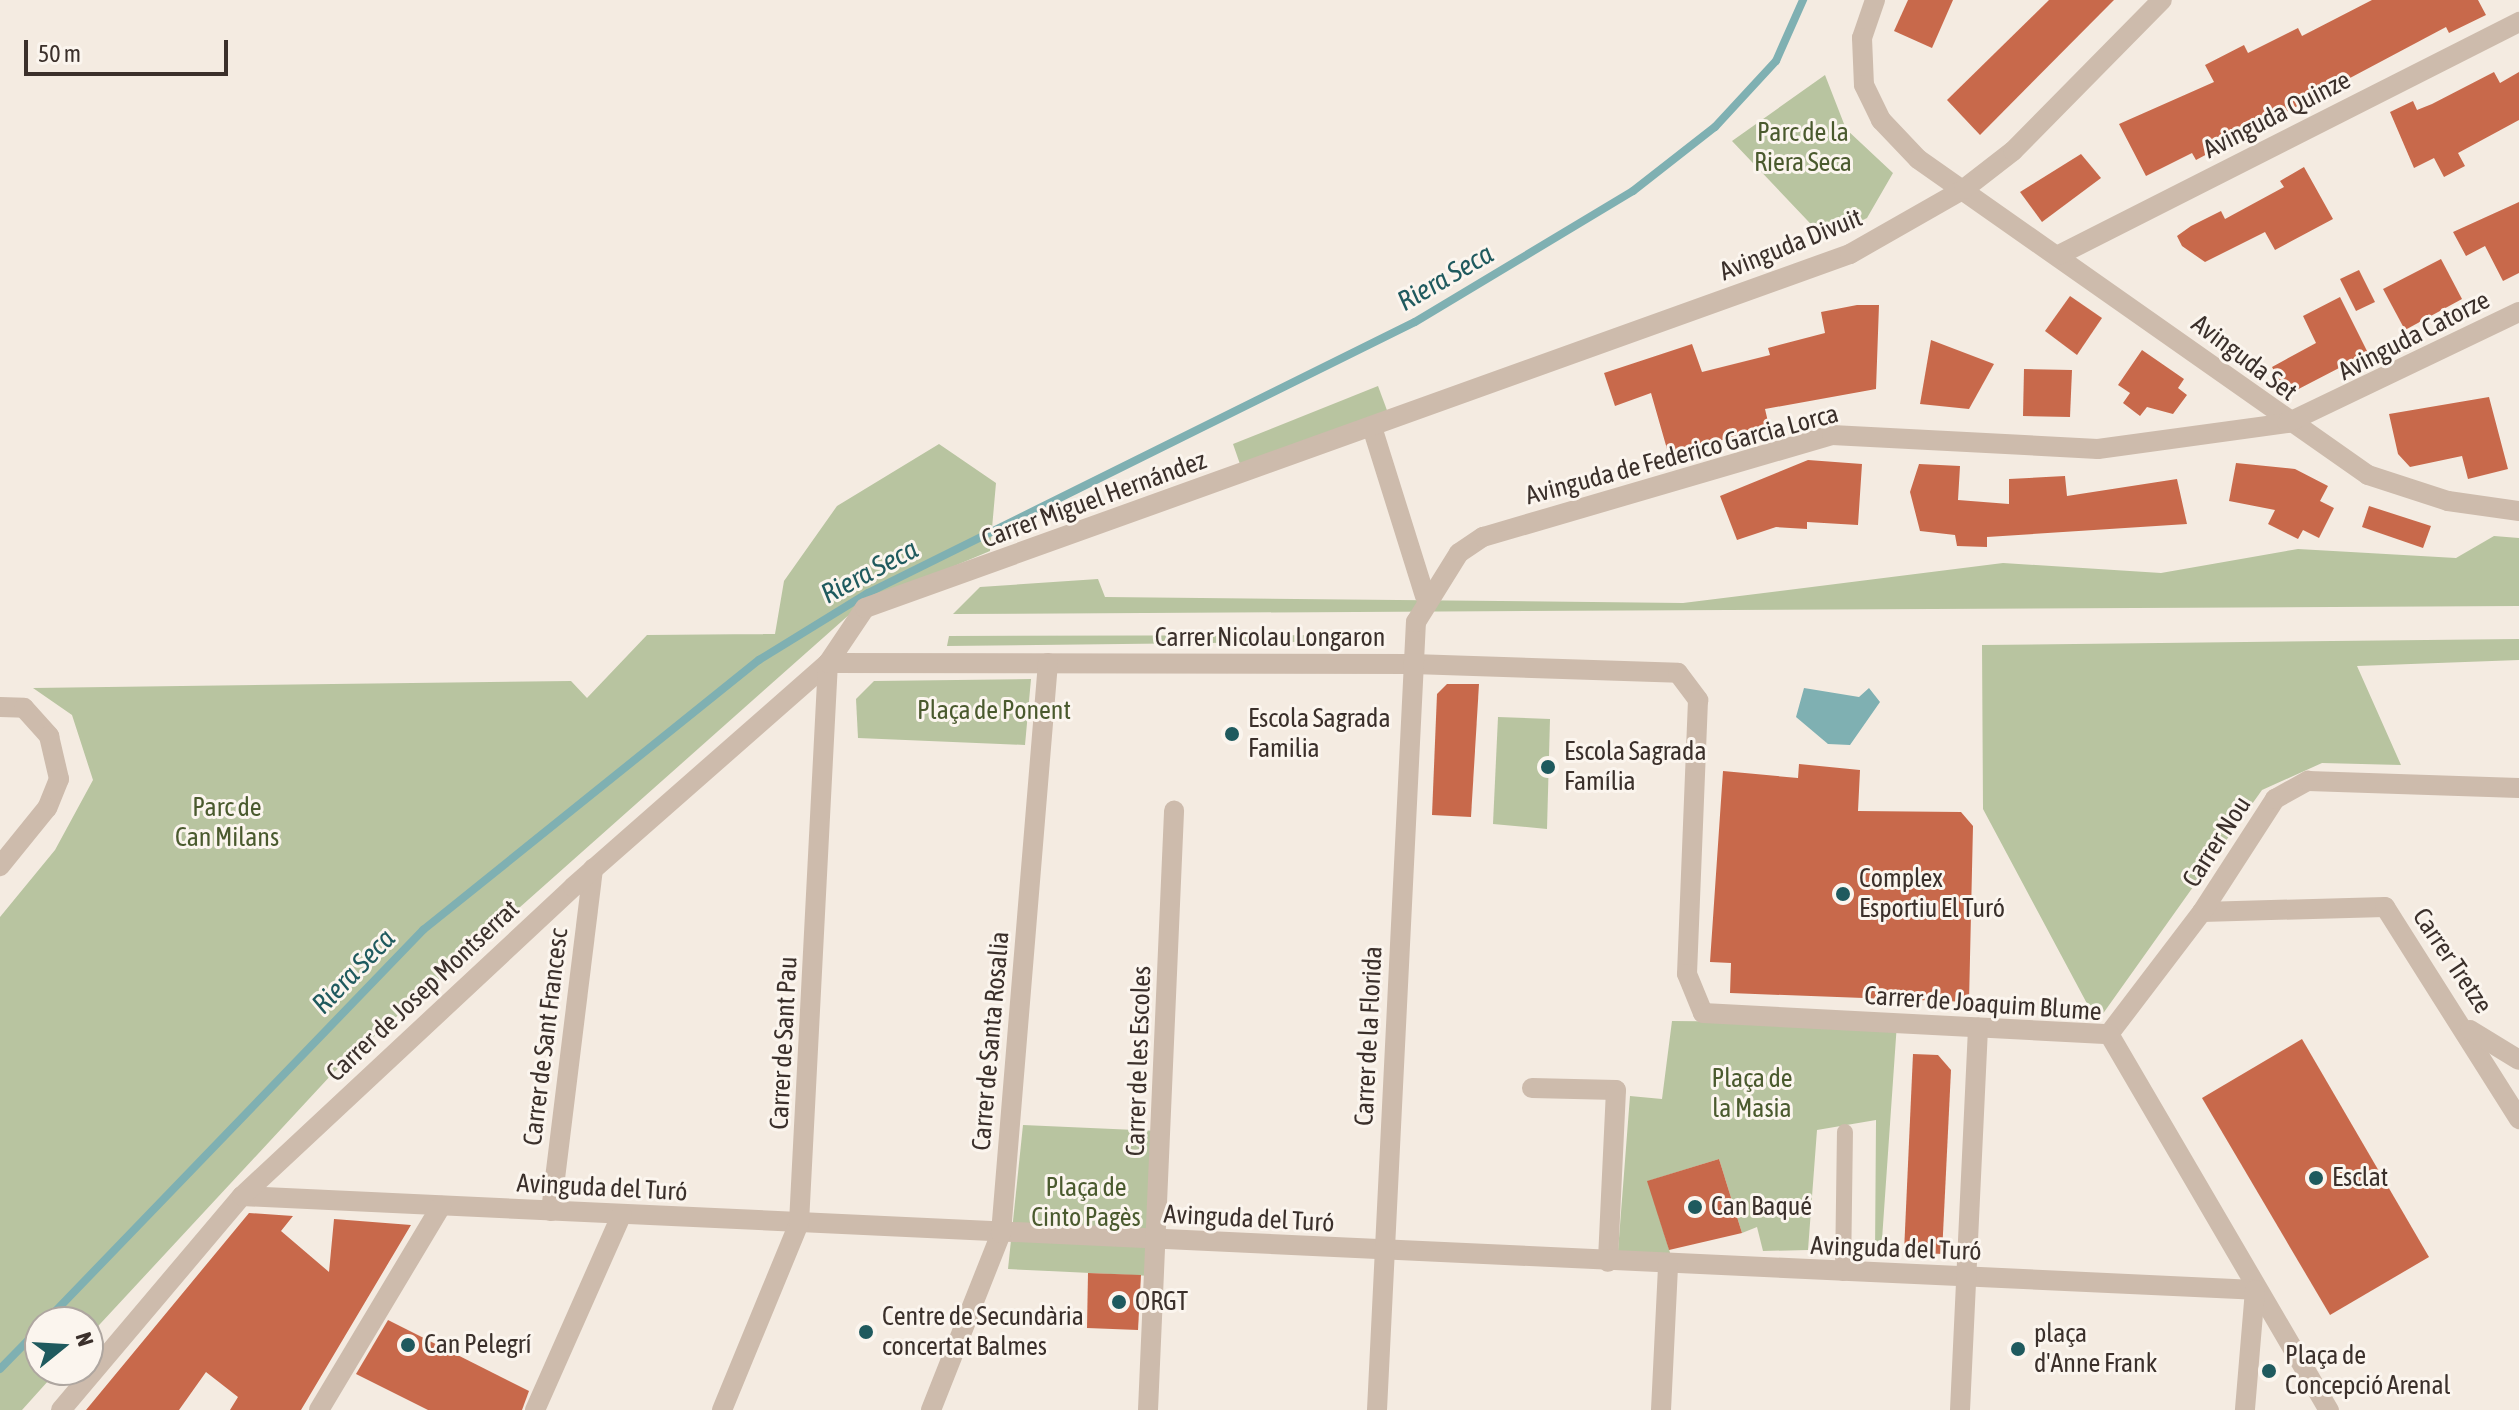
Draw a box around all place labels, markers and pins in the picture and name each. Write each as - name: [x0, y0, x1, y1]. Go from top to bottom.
- place label: Escola Sagrada Familia: [1248, 703, 1390, 764]
- marker: Escola Sagrada Familia: [1223, 725, 1241, 743]
- place label: Escola Sagrada Família: [1564, 736, 1706, 798]
- marker: Escola Sagrada Família: [1539, 758, 1557, 776]
- place label: Complex Esportiu El Turó: [1859, 863, 2005, 924]
- marker: Complex Esportiu El Turó: [1834, 885, 1852, 903]
- place label: Esclat: [2332, 1162, 2388, 1194]
- marker: Esclat: [2307, 1169, 2325, 1187]
- place label: Can Baqué: [1711, 1191, 1812, 1223]
- marker: Can Baqué: [1686, 1198, 1704, 1216]
- place label: ORGT: [1135, 1286, 1188, 1318]
- marker: ORGT: [1110, 1293, 1128, 1311]
- place label: Centre de Secundària concertat Balmes: [882, 1301, 1084, 1362]
- place label: plaça d'Anne Frank: [2034, 1318, 2157, 1380]
- marker: Centre de Secundària concertat Balmes: [857, 1323, 875, 1341]
- place label: Can Pelegrí: [424, 1329, 532, 1361]
- marker: Can Pelegrí: [399, 1336, 417, 1354]
- marker: plaça d'Anne Frank: [2009, 1340, 2027, 1358]
- place label: Plaça de Concepció Arenal: [2285, 1340, 2450, 1402]
- marker: Plaça de Concepció Arenal: [2260, 1362, 2278, 1380]

